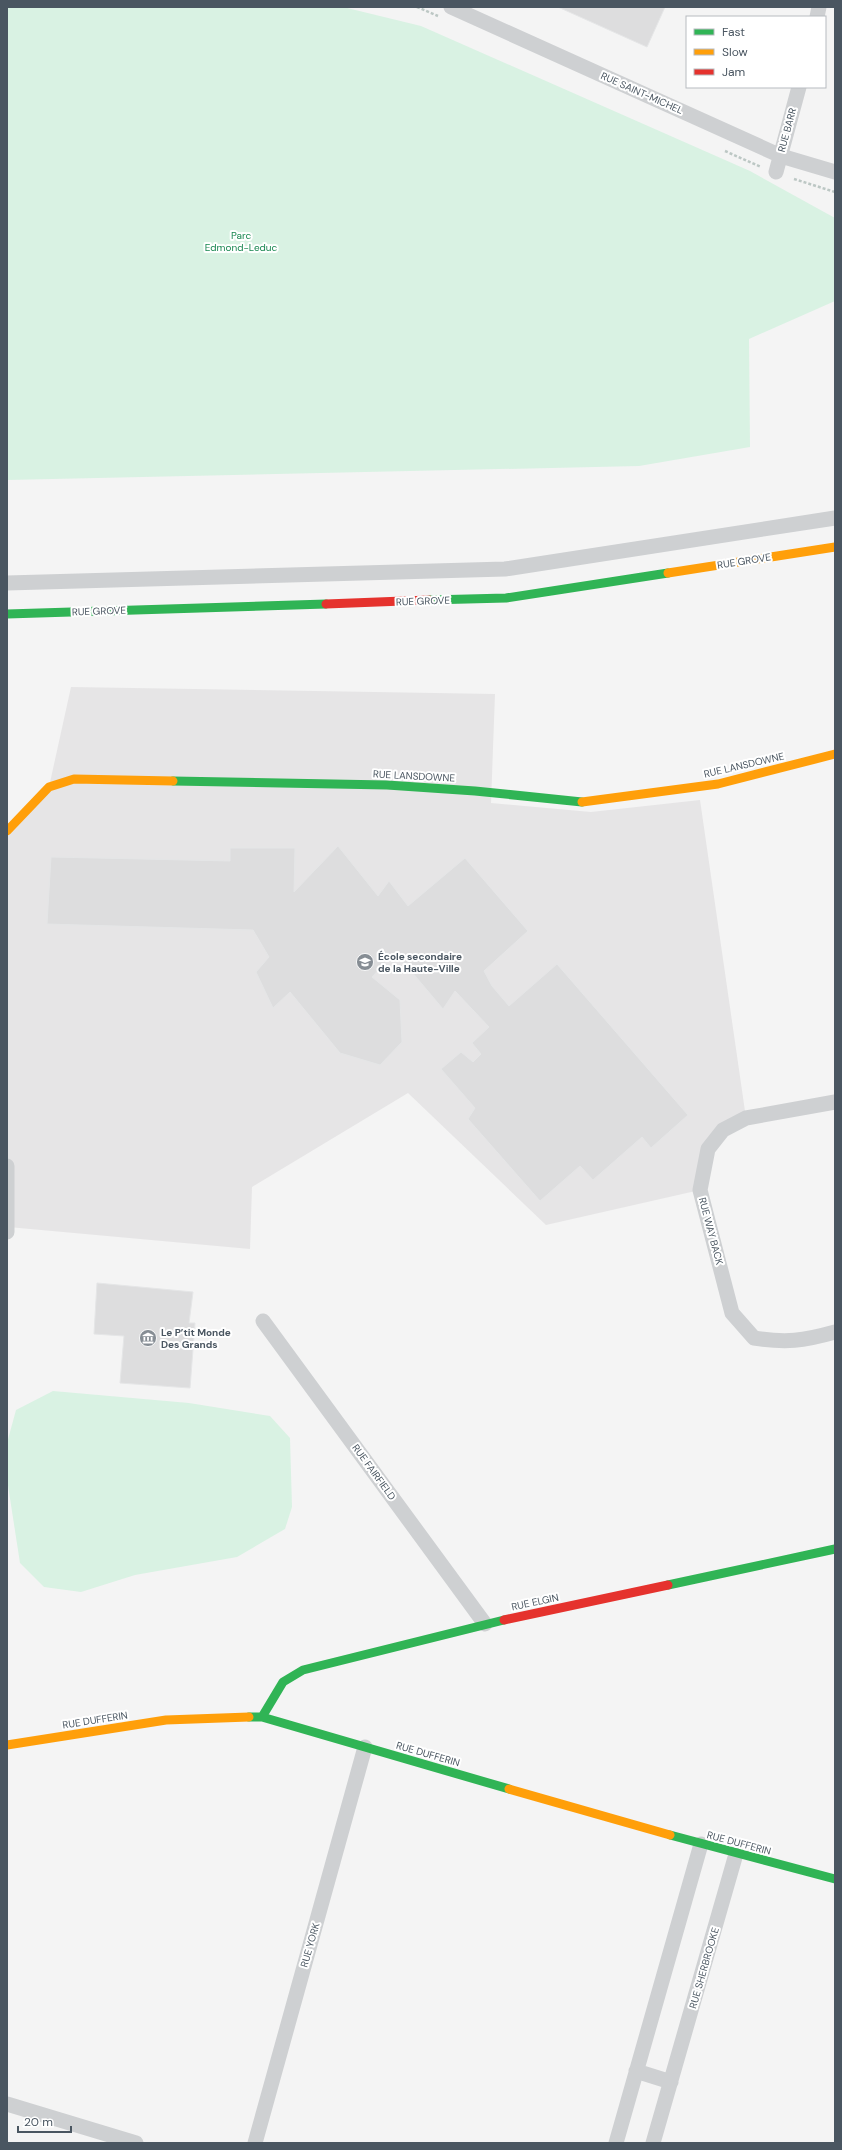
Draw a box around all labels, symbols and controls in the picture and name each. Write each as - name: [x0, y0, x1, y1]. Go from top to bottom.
- legend: [686, 16, 826, 88]
- text: Fast: [722, 24, 745, 40]
- text: Slow: [722, 44, 748, 60]
- text: Jam: [722, 64, 745, 80]
- street label: RUE SAINT-MICHEL: [599, 69, 685, 117]
- street label: RUE BARR: [775, 106, 799, 154]
- park label: Parc Edmond-Leduc: [205, 229, 278, 254]
- street label: RUE GROVE: [716, 550, 772, 572]
- street label: RUE GROVE: [396, 594, 451, 608]
- street label: RUE GROVE: [72, 604, 127, 618]
- street label: RUE LANSDOWNE: [703, 749, 786, 781]
- street label: RUE LANSDOWNE: [373, 767, 456, 785]
- place label: École secondaire de la Haute-Ville: [378, 950, 462, 975]
- school or university icon: École secondaire de la Haute-Ville: [355, 952, 375, 972]
- street label: RUE WAY BACK: [696, 1196, 726, 1266]
- place label: Le P’tit Monde Des Grands: [161, 1326, 231, 1351]
- museum icon: Le P’tit Monde Des Grands: [138, 1328, 158, 1348]
- street label: RUE FAIRFIELD: [349, 1442, 399, 1503]
- street label: RUE ELGIN: [510, 1591, 560, 1613]
- street label: RUE DUFFERIN: [61, 1708, 129, 1732]
- street label: RUE DUFFERIN: [395, 1739, 461, 1769]
- street label: RUE DUFFERIN: [706, 1828, 773, 1858]
- street label: RUE YORK: [297, 1921, 323, 1969]
- street label: RUE SHERBROOKE: [686, 1926, 722, 2010]
- scale bar: [18, 2108, 71, 2134]
- text: 20 m: [24, 2114, 53, 2130]

